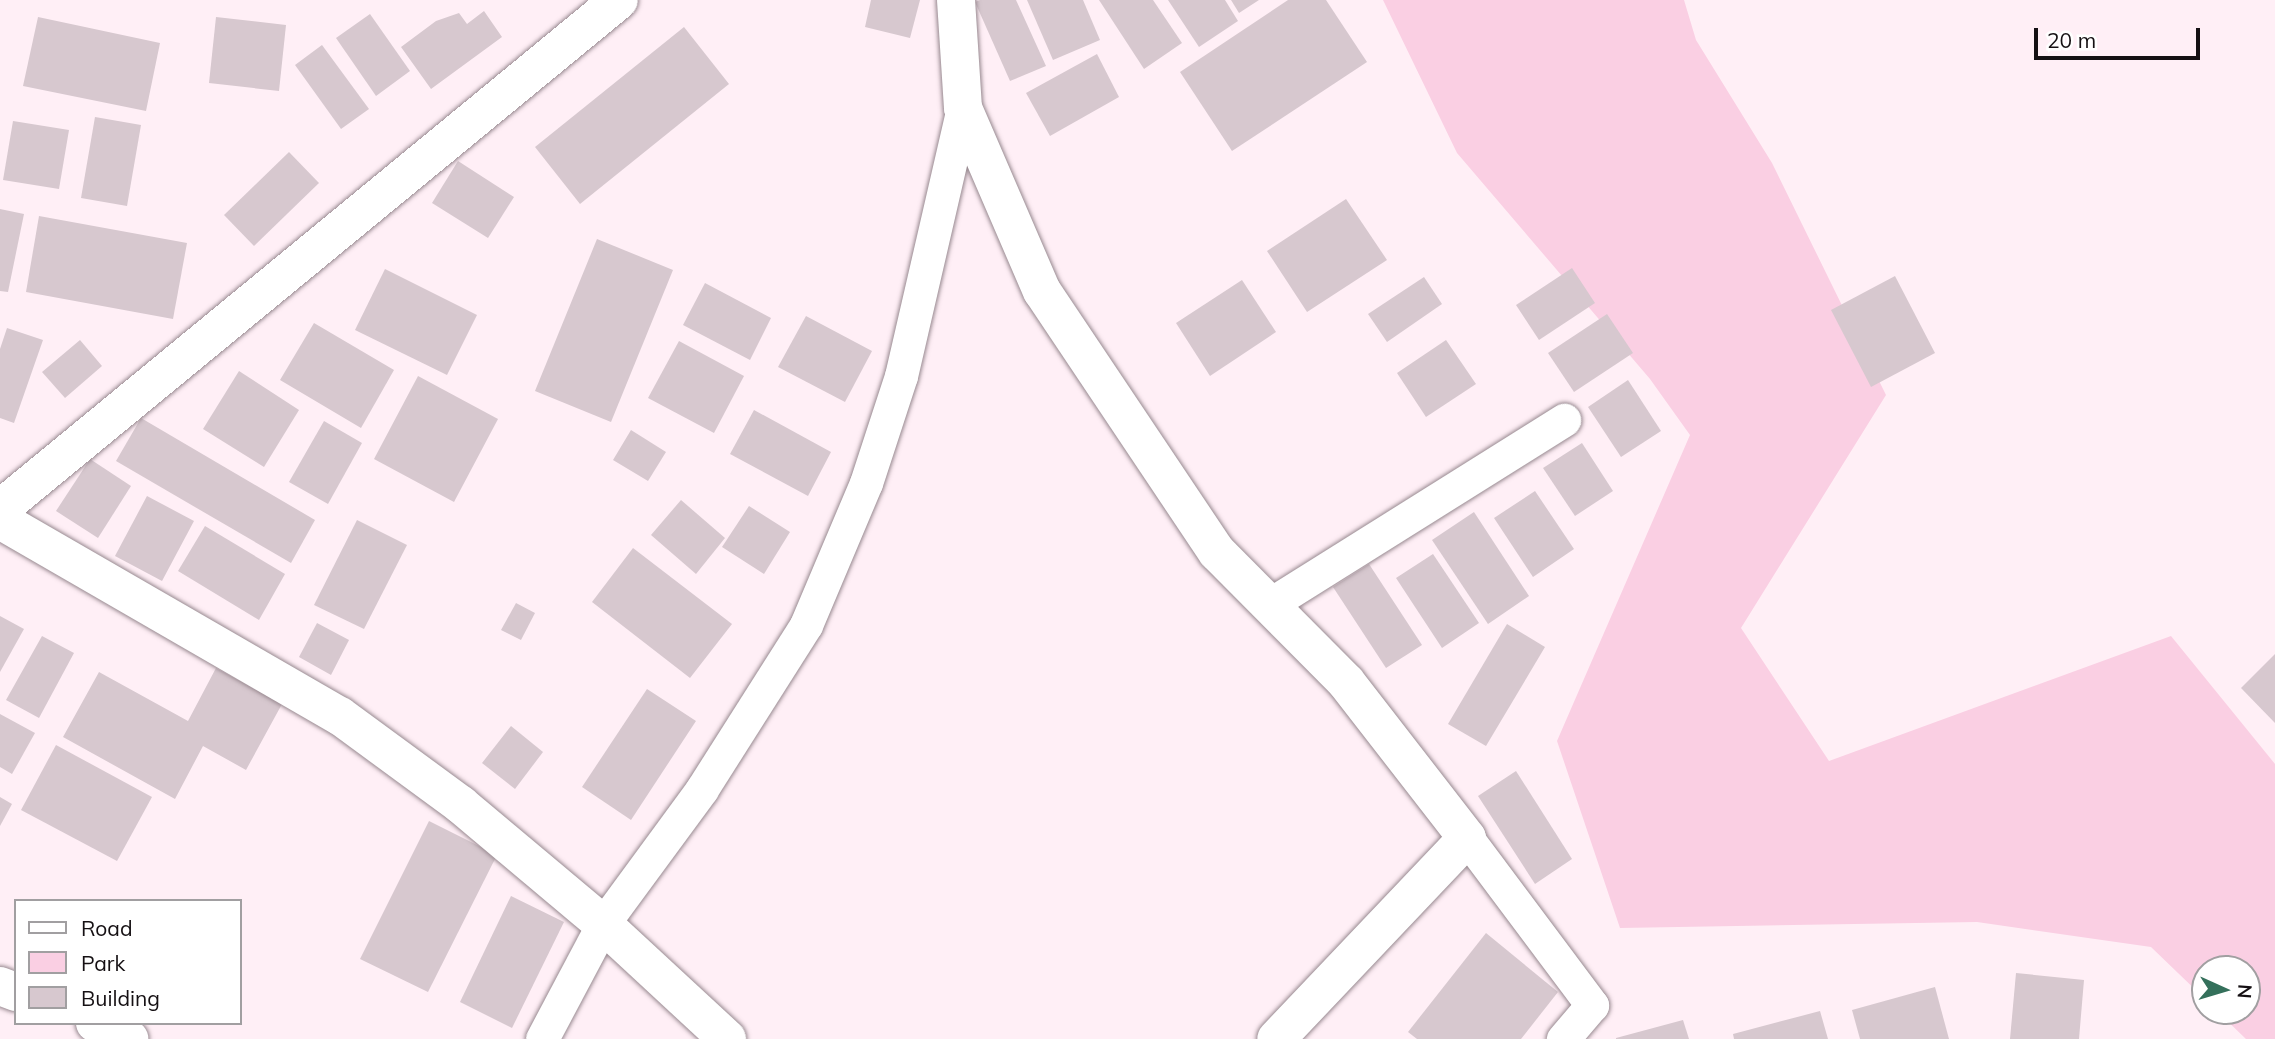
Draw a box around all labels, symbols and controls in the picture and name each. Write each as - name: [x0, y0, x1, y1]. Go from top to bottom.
- scale bar: [2037, 14, 2203, 58]
- text: 20 m: [2047, 27, 2096, 53]
- legend: [14, 899, 242, 1025]
- text: Road: [81, 915, 132, 941]
- text: Park: [81, 950, 125, 976]
- north arrow: [2191, 955, 2261, 1025]
- text: N: [2232, 983, 2257, 999]
- text: Building: [81, 985, 160, 1011]

